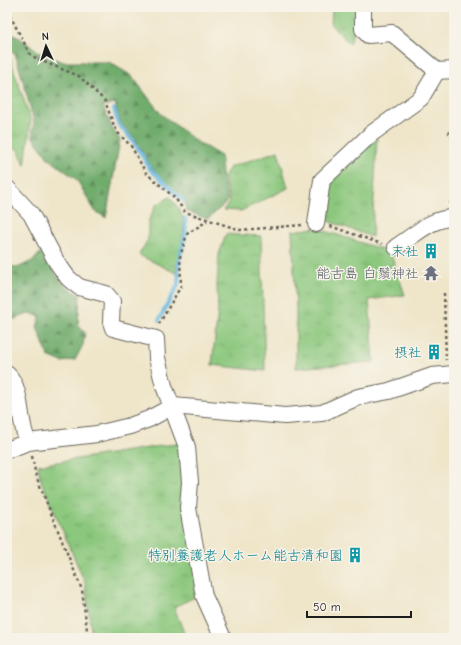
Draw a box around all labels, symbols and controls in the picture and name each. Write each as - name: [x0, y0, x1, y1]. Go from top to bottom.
- north arrow: [26, 26, 66, 66]
- text: N: [41, 30, 49, 43]
- building icon: 末社: [422, 242, 440, 260]
- place label: 末社: [391, 243, 419, 260]
- temple icon: 能古島 白鬚神社: [422, 264, 440, 282]
- place label: 能古島 白鬚神社: [316, 265, 419, 282]
- building icon: 摂社: [425, 343, 443, 361]
- place label: 摂社: [394, 344, 422, 361]
- building icon: 特別養護老人ホーム能古清和園: [346, 546, 364, 564]
- place label: 特別養護老人ホーム能古清和園: [148, 547, 343, 564]
- scale bar: [307, 593, 411, 619]
- text: 50 m: [313, 600, 341, 614]

